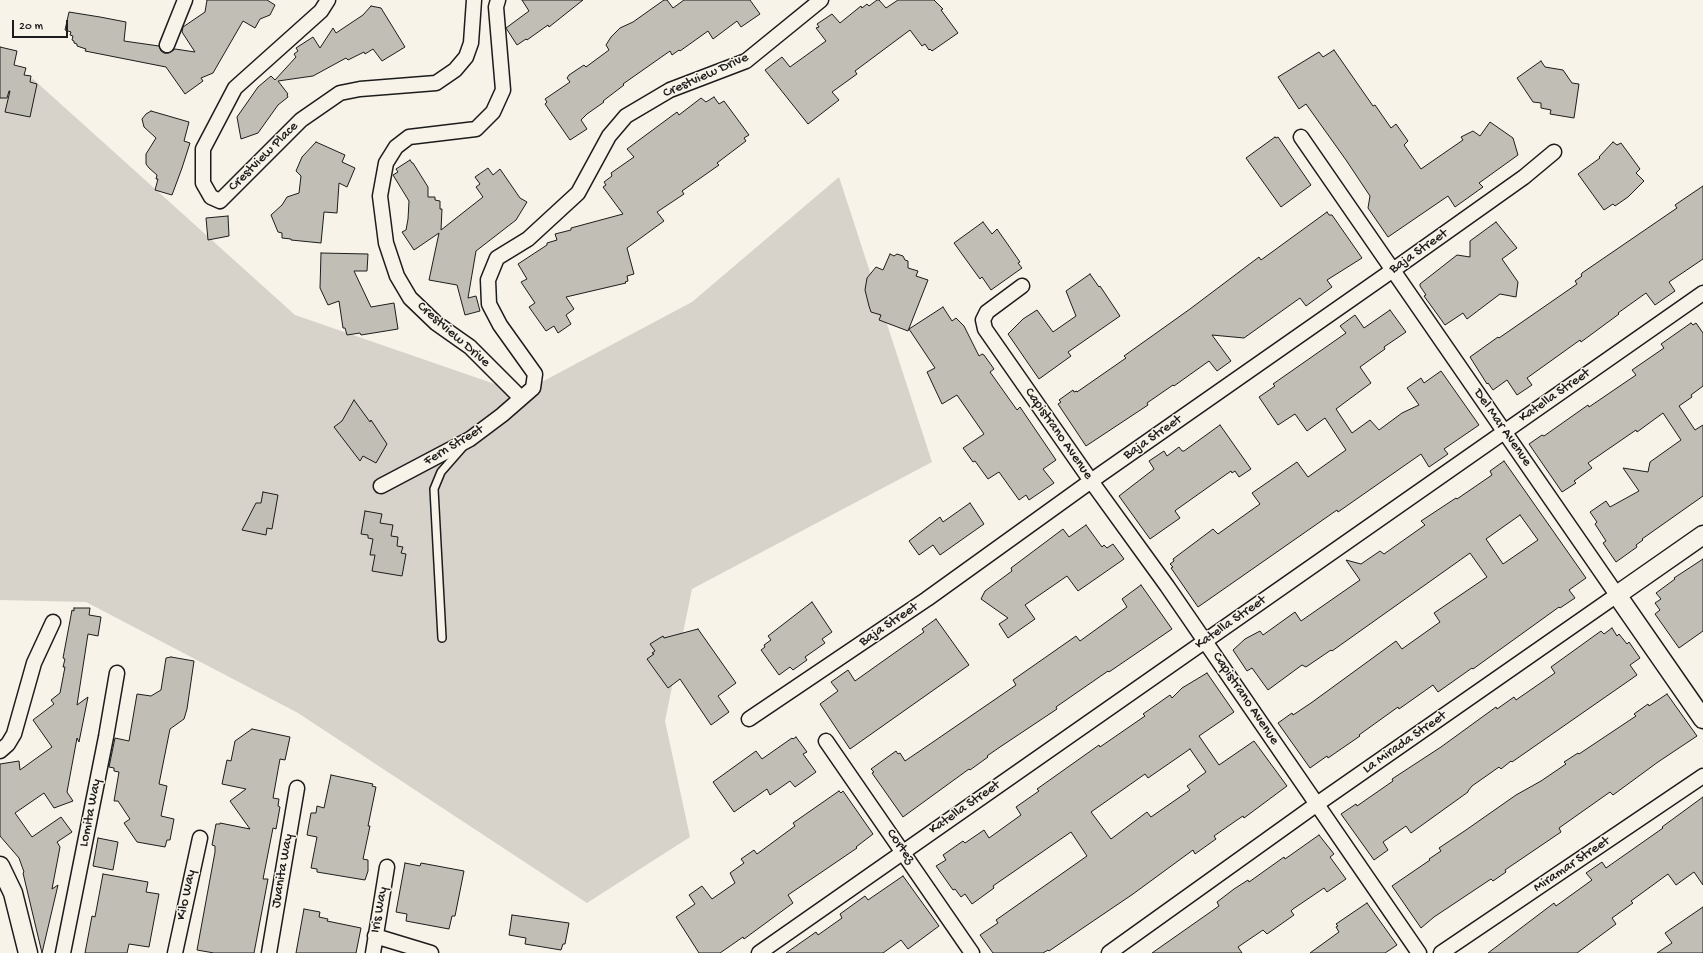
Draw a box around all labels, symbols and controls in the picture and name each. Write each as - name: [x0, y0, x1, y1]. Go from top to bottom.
- scale bar: [14, 12, 70, 38]
- text: 20 m: [19, 20, 43, 34]
- street label: Crestview Drive: [661, 50, 751, 102]
- street label: Crestview Place: [226, 119, 302, 195]
- street label: Baja Street: [1387, 226, 1451, 278]
- street label: Crestview Drive: [413, 299, 493, 371]
- street label: Katella Street: [1516, 365, 1594, 427]
- street label: Capistrano Avenue: [1020, 385, 1096, 483]
- street label: Del Mar Avenue: [1469, 386, 1535, 470]
- street label: Baja Street: [1121, 412, 1185, 464]
- street label: Fern Street: [421, 422, 487, 470]
- street label: Katella Street: [1192, 592, 1270, 654]
- street label: Baja Street: [856, 599, 922, 651]
- street label: Capistrano Avenue: [1208, 649, 1282, 749]
- street label: La Mirada Street: [1360, 708, 1450, 778]
- street label: Katella Street: [926, 777, 1004, 839]
- street label: Lomita Way: [76, 778, 106, 848]
- street label: Cortez: [882, 826, 918, 868]
- street label: Juanita Way: [268, 833, 298, 909]
- street label: Miramar Street: [1530, 833, 1614, 897]
- street label: Kilo Way: [173, 868, 201, 922]
- street label: Iris Way: [368, 886, 392, 934]

